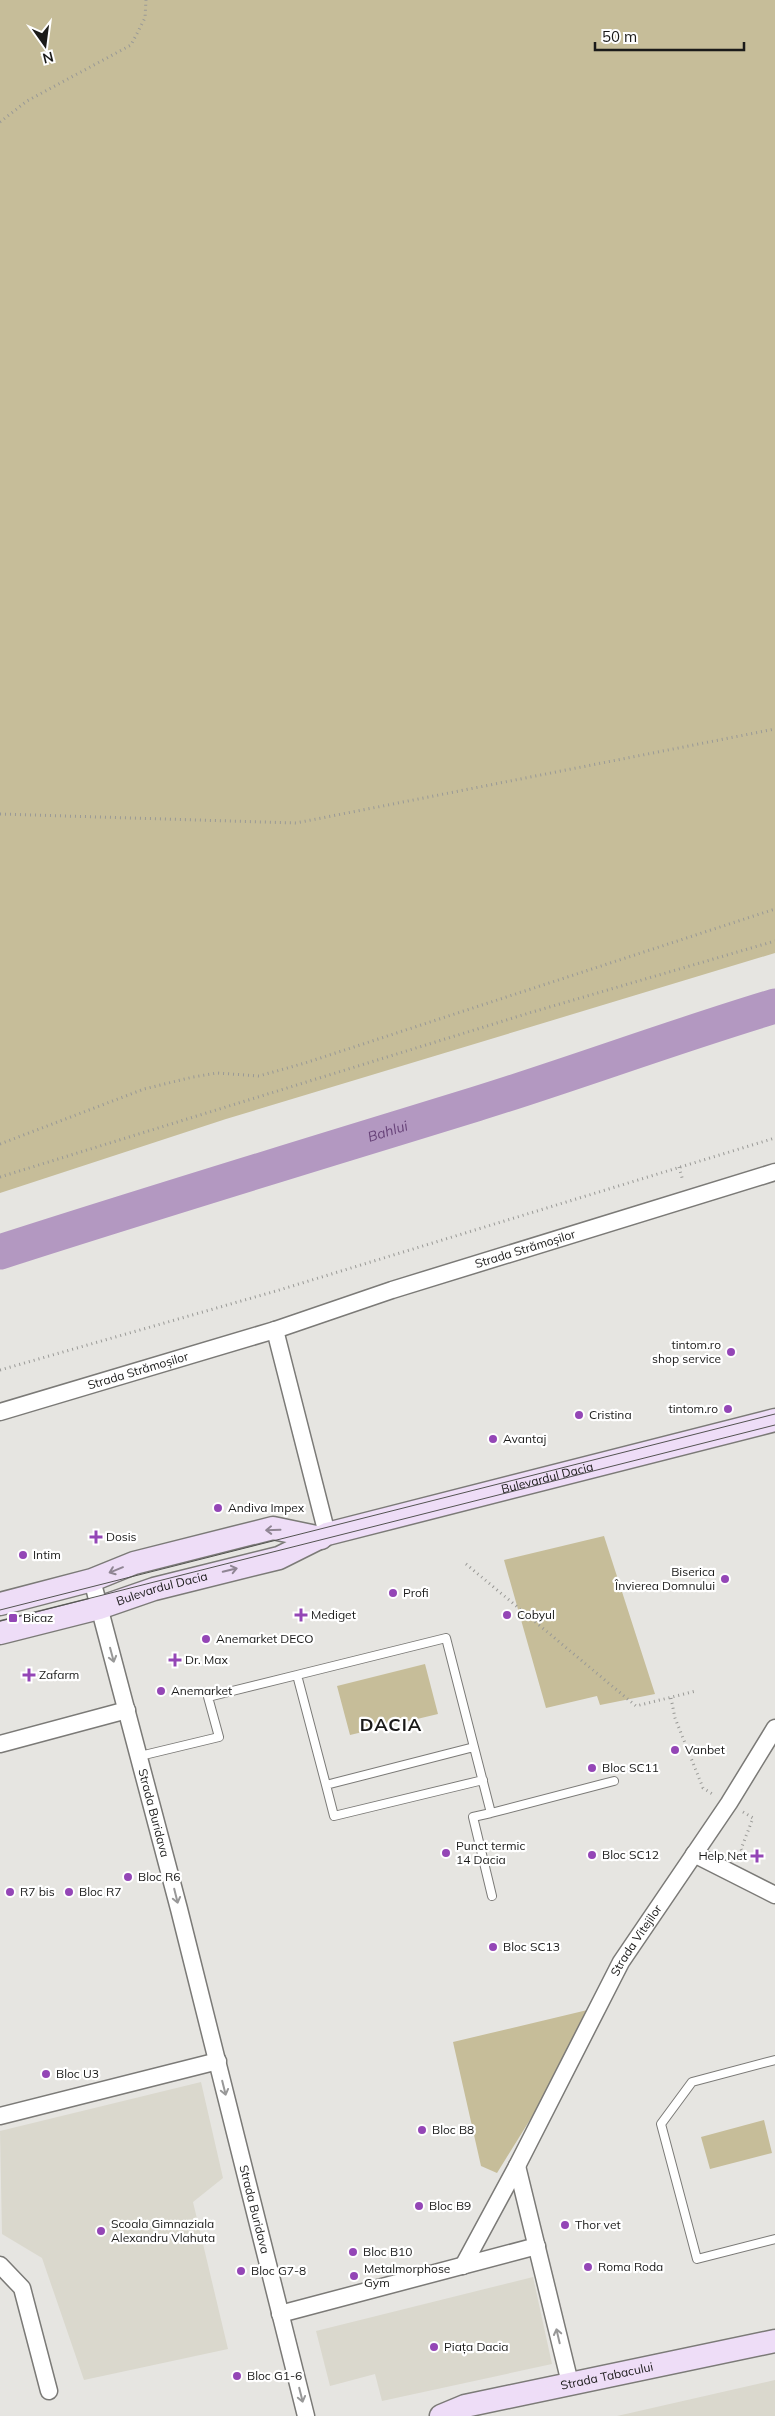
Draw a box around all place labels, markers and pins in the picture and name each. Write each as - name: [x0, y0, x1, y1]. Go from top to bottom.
- place label: tintom.ro shop service: [652, 1337, 721, 1366]
- marker: tintom.ro shop service: [725, 1346, 737, 1358]
- place label: tintom.ro: [669, 1401, 718, 1416]
- marker: tintom.ro: [722, 1403, 734, 1415]
- place label: Cristina: [589, 1407, 632, 1422]
- marker: Cristina: [573, 1409, 585, 1421]
- place label: Avantaj: [503, 1431, 546, 1446]
- marker: Avantaj: [487, 1433, 499, 1445]
- place label: Andiva Impex: [228, 1500, 305, 1515]
- marker: Andiva Impex: [212, 1502, 224, 1514]
- place label: Dosis: [106, 1529, 137, 1544]
- marker: Dosis: [90, 1531, 102, 1543]
- place label: Intim: [33, 1547, 61, 1562]
- marker: Intim: [17, 1549, 29, 1561]
- place label: Biserica Învierea Domnului: [614, 1564, 715, 1593]
- marker: Biserica Învierea Domnului: [719, 1573, 731, 1585]
- place label: Profi: [403, 1585, 429, 1600]
- marker: Profi: [387, 1587, 399, 1599]
- place label: Mediget: [311, 1607, 356, 1622]
- place label: Cobyul: [517, 1607, 555, 1622]
- marker: Mediget: [295, 1609, 307, 1621]
- marker: Cobyul: [501, 1609, 513, 1621]
- place label: Bicaz: [23, 1610, 53, 1625]
- marker: Bicaz: [7, 1612, 19, 1624]
- place label: Anemarket DECO: [216, 1631, 314, 1646]
- marker: Anemarket DECO: [200, 1633, 212, 1645]
- place label: Dr. Max: [185, 1652, 228, 1667]
- marker: Dr. Max: [169, 1654, 181, 1666]
- place label: Zafarm: [39, 1667, 79, 1682]
- marker: Zafarm: [23, 1669, 35, 1681]
- place label: Anemarket: [171, 1683, 232, 1698]
- marker: Anemarket: [155, 1685, 167, 1697]
- place label: Vanbet: [685, 1742, 725, 1757]
- marker: Vanbet: [669, 1744, 681, 1756]
- place label: Bloc SC11: [602, 1760, 659, 1775]
- marker: Bloc SC11: [586, 1762, 598, 1774]
- place label: Punct termic 14 Dacia: [456, 1838, 525, 1867]
- marker: Punct termic 14 Dacia: [440, 1847, 452, 1859]
- place label: Bloc SC12: [602, 1847, 659, 1862]
- place label: Help Net: [698, 1848, 747, 1863]
- marker: Bloc SC12: [586, 1849, 598, 1861]
- marker: Help Net: [751, 1850, 763, 1862]
- place label: Bloc R6: [138, 1869, 180, 1884]
- marker: Bloc R6: [122, 1871, 134, 1883]
- place label: R7 bis: [20, 1884, 55, 1899]
- place label: Bloc R7: [79, 1884, 121, 1899]
- marker: R7 bis: [4, 1886, 16, 1898]
- marker: Bloc R7: [63, 1886, 75, 1898]
- place label: Bloc SC13: [503, 1939, 560, 1954]
- marker: Bloc SC13: [487, 1941, 499, 1953]
- place label: Bloc U3: [56, 2066, 99, 2081]
- marker: Bloc U3: [40, 2068, 52, 2080]
- place label: Bloc B8: [432, 2122, 474, 2137]
- marker: Bloc B8: [416, 2124, 428, 2136]
- place label: Bloc B9: [429, 2198, 471, 2213]
- marker: Bloc B9: [413, 2200, 425, 2212]
- place label: Scoala Gimnaziala Alexandru Vlahuta: [111, 2216, 215, 2245]
- place label: Thor vet: [575, 2217, 621, 2232]
- marker: Thor vet: [559, 2219, 571, 2231]
- marker: Scoala Gimnaziala Alexandru Vlahuta: [95, 2225, 107, 2237]
- place label: Bloc B10: [363, 2244, 413, 2259]
- marker: Bloc B10: [347, 2246, 359, 2258]
- place label: Roma Roda: [598, 2259, 663, 2274]
- place label: Metalmorphose Gym: [364, 2261, 450, 2290]
- marker: Roma Roda: [582, 2261, 594, 2273]
- place label: Bloc G7-8: [251, 2263, 306, 2278]
- marker: Bloc G7-8: [235, 2265, 247, 2277]
- marker: Metalmorphose Gym: [348, 2270, 360, 2282]
- place label: Piața Dacia: [444, 2339, 509, 2355]
- marker: Piața Dacia: [428, 2341, 440, 2353]
- place label: Bloc G1-6: [247, 2368, 302, 2383]
- marker: Bloc G1-6: [231, 2370, 243, 2382]

